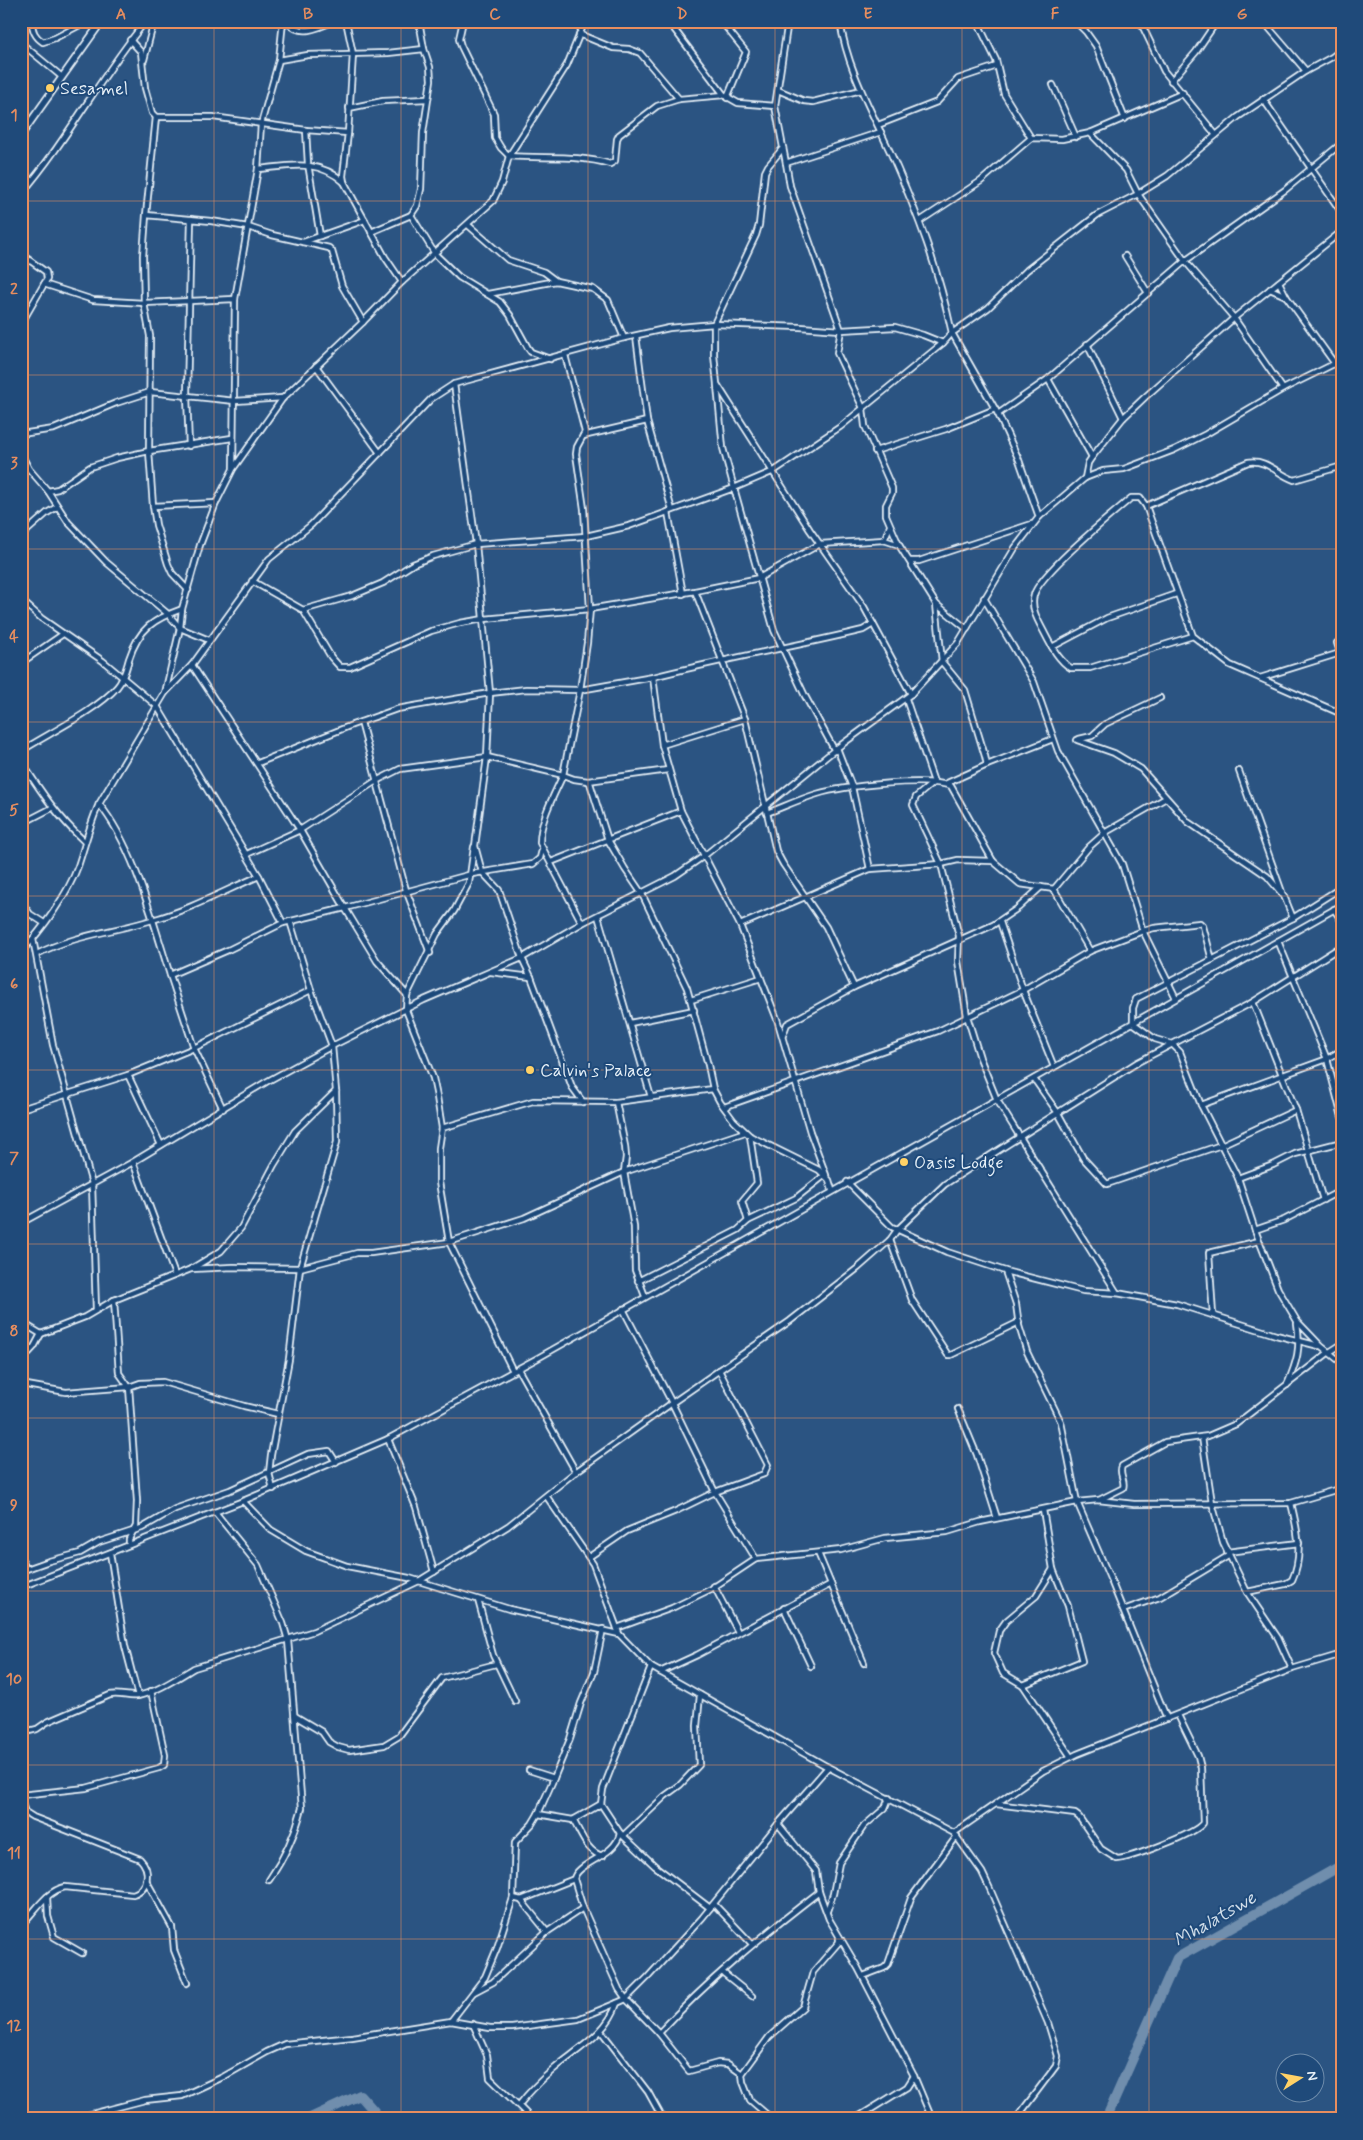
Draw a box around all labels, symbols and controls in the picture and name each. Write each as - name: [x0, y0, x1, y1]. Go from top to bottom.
- text: A: [116, 4, 126, 25]
- text: B: [303, 4, 313, 25]
- text: C: [489, 4, 501, 25]
- text: D: [676, 4, 688, 25]
- text: E: [863, 4, 873, 25]
- text: F: [1051, 4, 1060, 25]
- text: G: [1237, 4, 1248, 25]
- place label: Sesamel: [60, 77, 128, 101]
- marker: Sesamel: [44, 82, 56, 94]
- text: 1: [10, 105, 18, 126]
- text: 2: [10, 279, 18, 300]
- text: 3: [10, 453, 18, 474]
- text: 4: [9, 626, 19, 647]
- text: 5: [9, 800, 19, 821]
- text: 6: [10, 974, 18, 995]
- place label: Calvin's Palace: [540, 1059, 652, 1083]
- marker: Calvin's Palace: [524, 1064, 536, 1076]
- text: 7: [9, 1148, 19, 1169]
- place label: Oasis Lodge: [914, 1151, 1004, 1177]
- marker: Oasis Lodge: [898, 1156, 910, 1168]
- text: 8: [9, 1321, 19, 1342]
- text: 9: [10, 1495, 18, 1516]
- text: 10: [6, 1669, 22, 1690]
- text: 11: [7, 1843, 21, 1864]
- water label: Mhalatswe: [1169, 1885, 1262, 1953]
- text: 12: [6, 2016, 22, 2037]
- north arrow: [1276, 2052, 1326, 2102]
- text: N: [1302, 2069, 1322, 2082]

